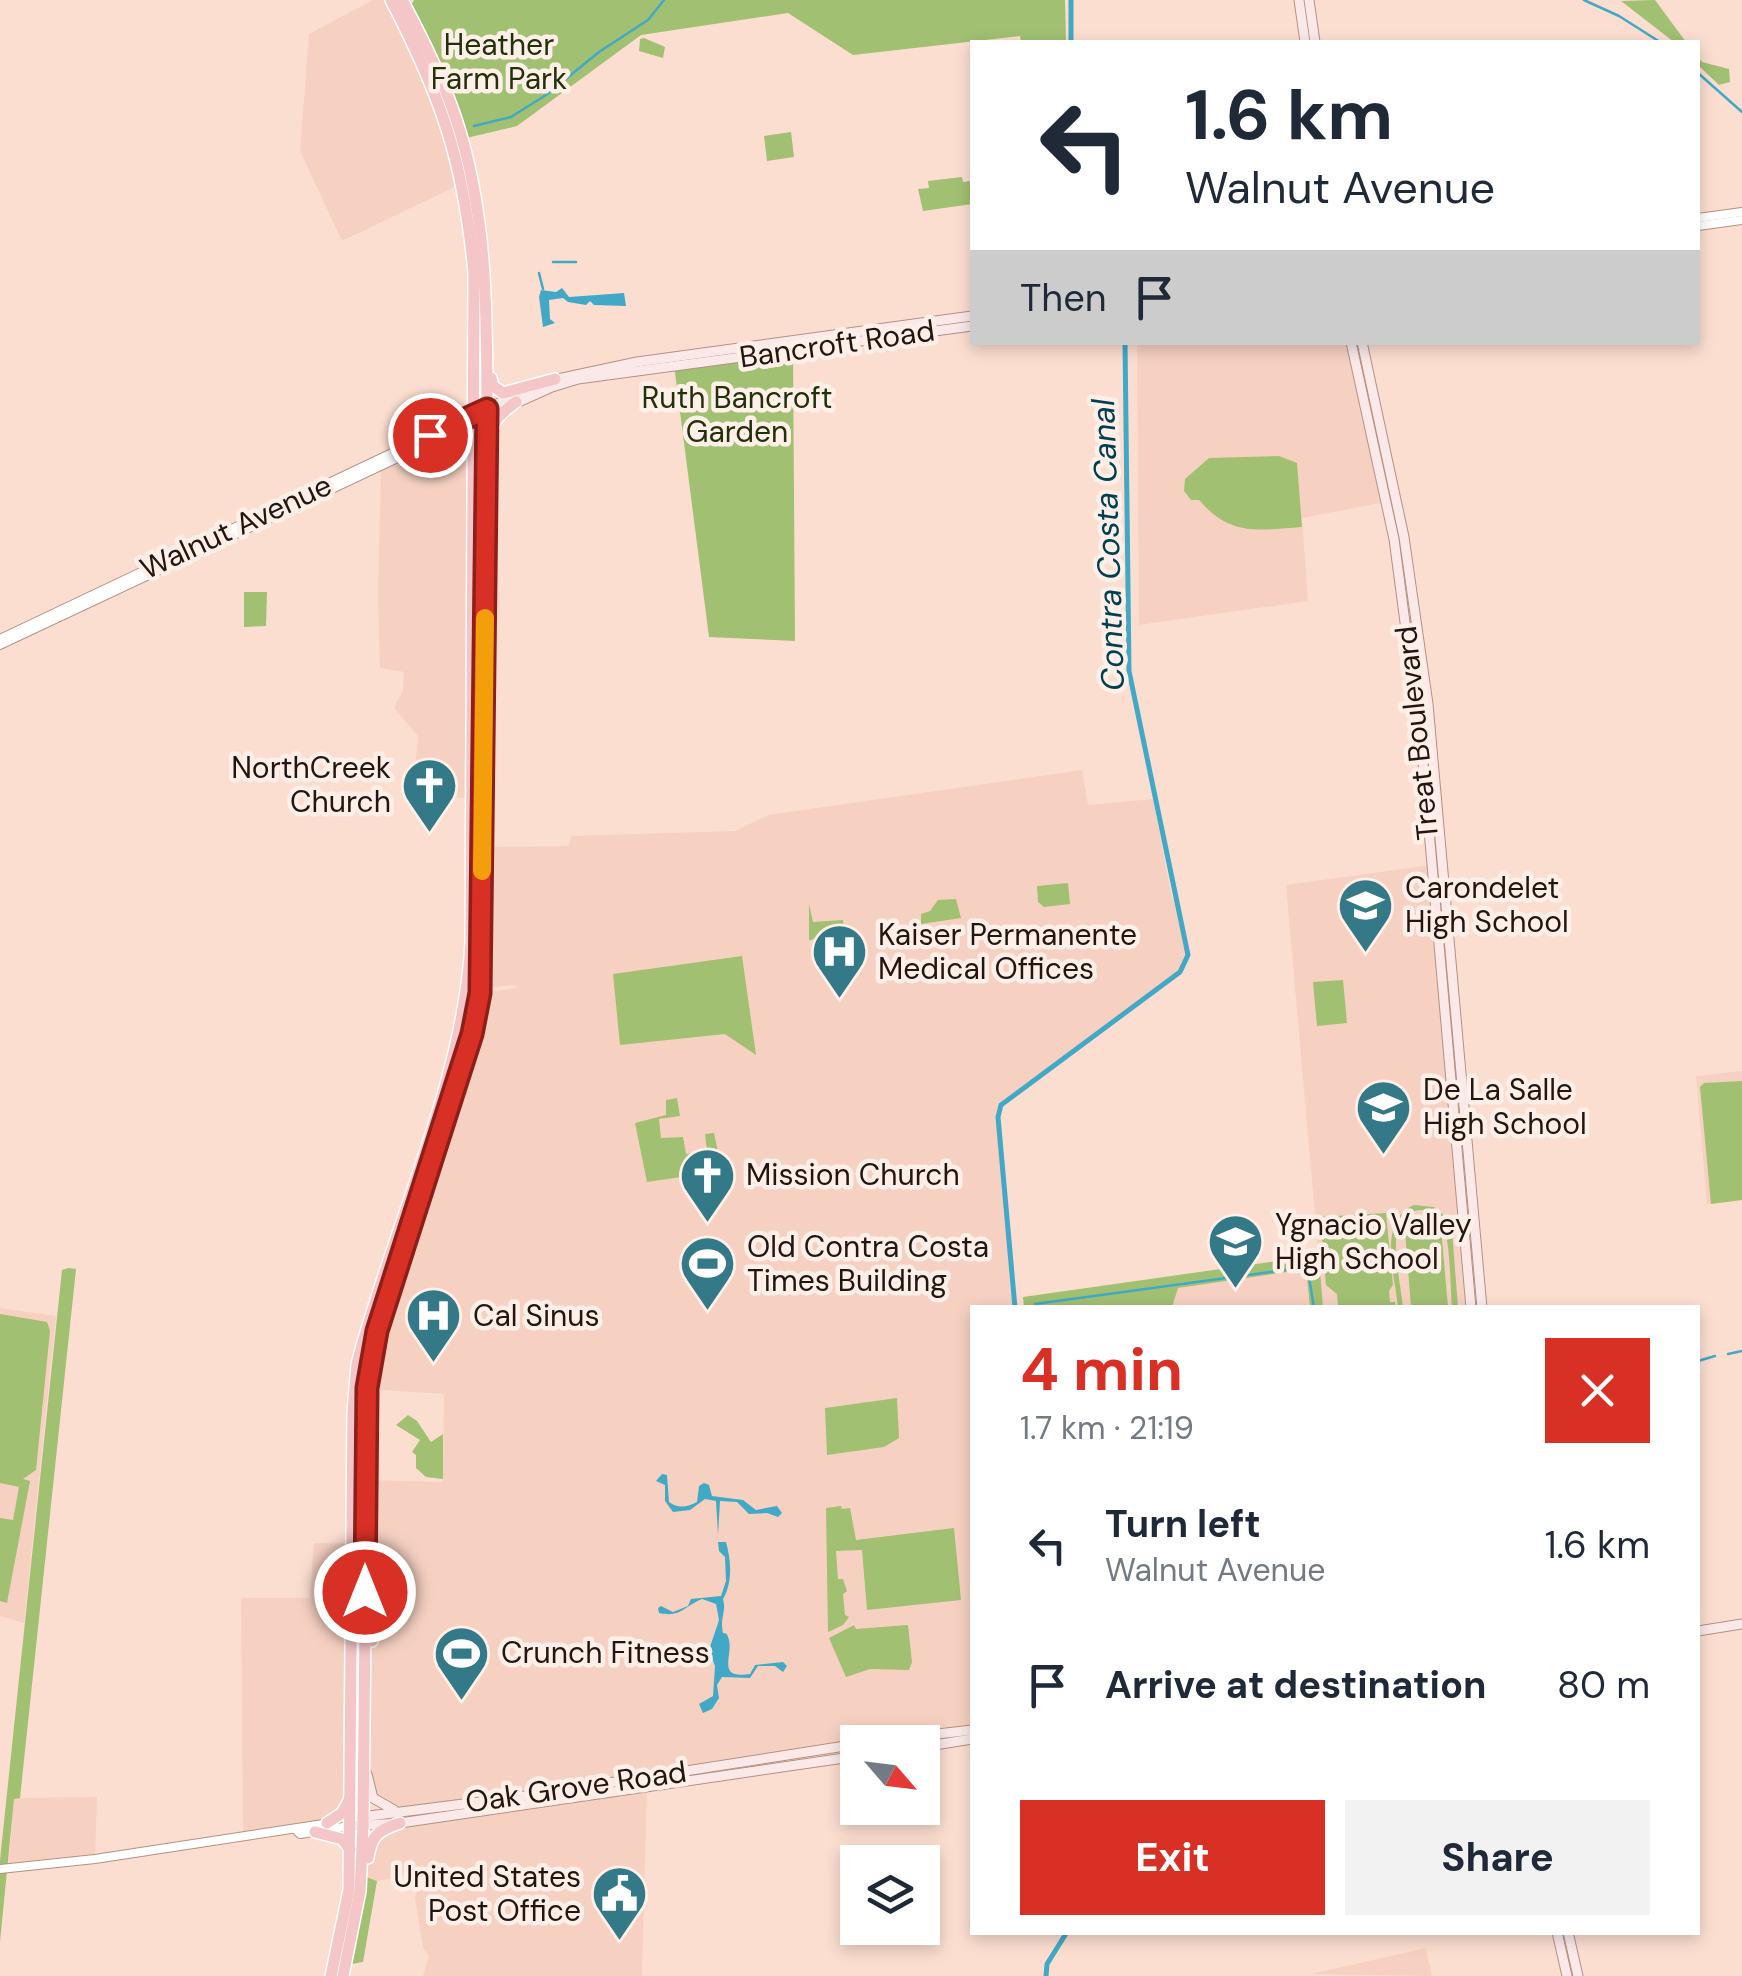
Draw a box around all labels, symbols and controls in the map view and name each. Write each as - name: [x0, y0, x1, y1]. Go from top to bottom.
- park label: Heather Farm Park: [431, 25, 567, 98]
- text: 1.6 km: [1185, 70, 1393, 161]
- icon: left: [1020, 80, 1150, 210]
- text: Walnut Avenue: [1185, 158, 1495, 217]
- icon: arrive: [1127, 270, 1182, 325]
- text: Then: [1020, 273, 1107, 323]
- street label: Bancroft Road: [737, 310, 937, 377]
- park label: Ruth Bancroft Garden: [641, 378, 833, 451]
- pin: [388, 393, 473, 478]
- water label: Contra Costa Canal: [1082, 398, 1134, 692]
- icon: arrive: [403, 408, 458, 463]
- street label: Walnut Avenue: [134, 465, 338, 588]
- street label: Treat Boulevard: [1386, 624, 1447, 842]
- place label: NorthCreek Church: [231, 748, 391, 821]
- church icon: NorthCreek Church: [400, 755, 460, 834]
- place label: Carondelet High School: [1405, 868, 1569, 941]
- school or university icon: Carondelet High School: [1336, 875, 1396, 954]
- place label: Kaiser Permanente Medical Offices: [878, 915, 1137, 988]
- hospital icon: Kaiser Permanente Medical Offices: [809, 922, 869, 1001]
- place label: De La Salle High School: [1423, 1070, 1587, 1143]
- school or university icon: De La Salle High School: [1354, 1077, 1414, 1156]
- church icon: Mission Church: [677, 1145, 737, 1224]
- place label: Mission Church: [746, 1155, 960, 1194]
- place label: Ygnacio Valley High School: [1275, 1205, 1472, 1278]
- school or university icon: Ygnacio Valley High School: [1206, 1212, 1266, 1291]
- place label: Old Contra Costa Times Building: [747, 1227, 989, 1300]
- sports icon: Old Contra Costa Times Building: [678, 1234, 738, 1313]
- hospital icon: Cal Sinus: [404, 1286, 464, 1365]
- place label: Cal Sinus: [473, 1296, 600, 1335]
- text: 4 min: [1020, 1330, 1183, 1409]
- button: close: [1545, 1338, 1650, 1443]
- text: 1.7 km · 21:19: [1020, 1407, 1194, 1449]
- text: Turn left: [1105, 1499, 1261, 1549]
- icon: left: [1020, 1518, 1075, 1573]
- text: 1.6 km: [1545, 1520, 1650, 1570]
- position arrow: [313, 1540, 417, 1644]
- text: Walnut Avenue: [1105, 1549, 1325, 1591]
- sports icon: Crunch Fitness: [432, 1623, 492, 1702]
- place label: Crunch Fitness: [501, 1633, 710, 1672]
- icon: arrive: [1020, 1658, 1075, 1713]
- text: Arrive at destination: [1105, 1660, 1487, 1710]
- text: 80 m: [1557, 1660, 1650, 1710]
- north arrow: [840, 1725, 940, 1825]
- map controls: [840, 1725, 940, 1945]
- street label: Oak Grove Road: [463, 1752, 689, 1821]
- button: Exit: [1020, 1800, 1325, 1915]
- button: Share: [1345, 1800, 1650, 1915]
- button: layers: [840, 1845, 940, 1945]
- place label: United States Post Office: [393, 1857, 581, 1930]
- public building icon: United States Post Office: [590, 1864, 650, 1943]

